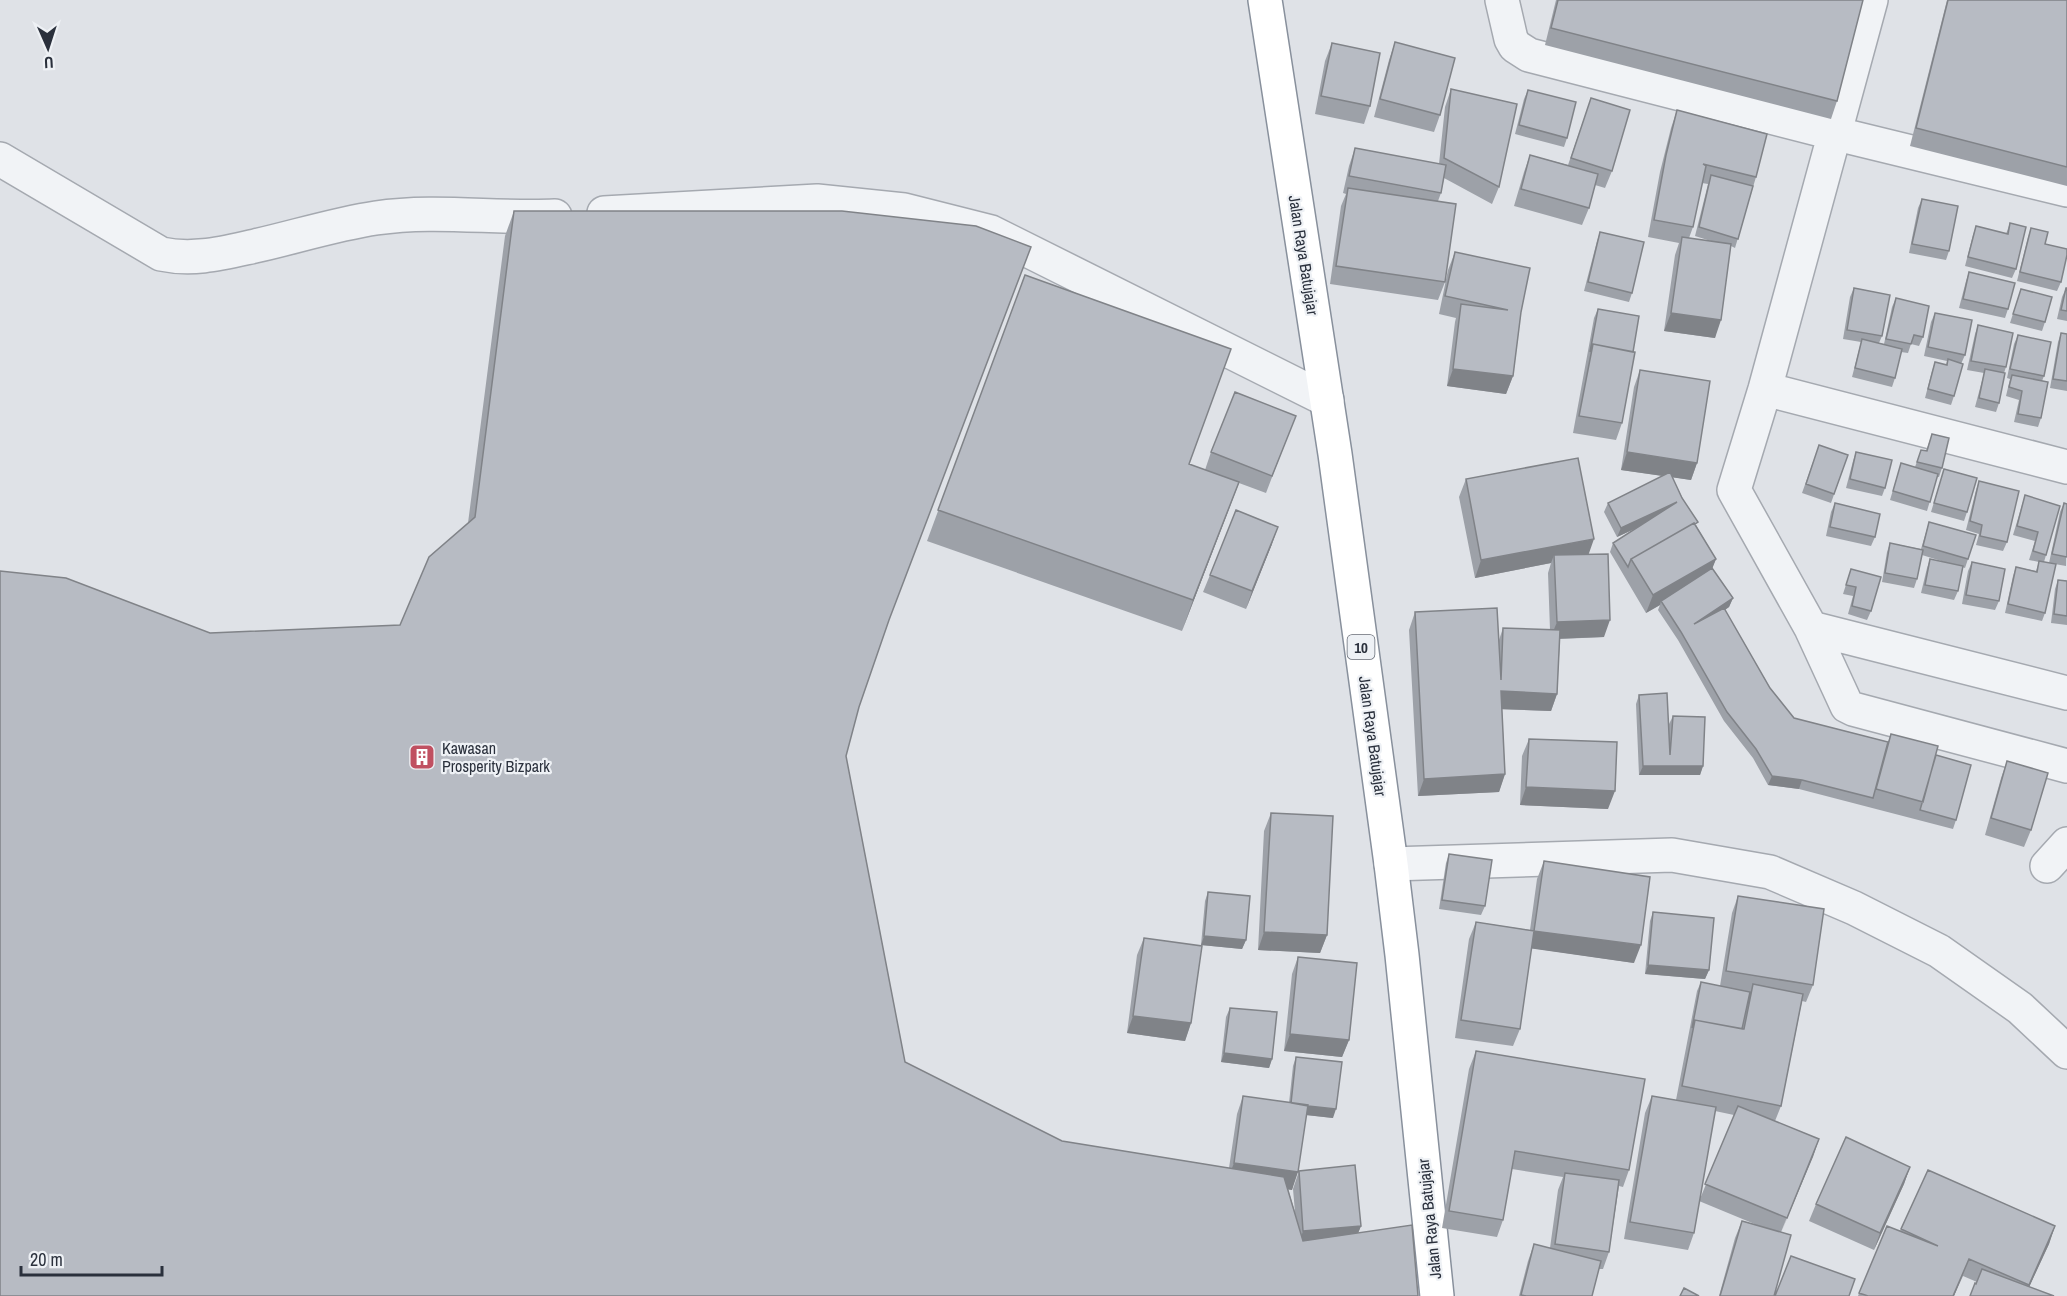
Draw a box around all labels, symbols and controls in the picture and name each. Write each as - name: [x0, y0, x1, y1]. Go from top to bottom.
- north arrow: [18, 18, 78, 78]
- text: U: [43, 52, 54, 74]
- street label: Jalan Raya Batujajar: [1284, 193, 1324, 317]
- road number: 10: [1348, 635, 1374, 659]
- street label: Jalan Raya Batujajar: [1354, 675, 1392, 798]
- place label: Kawasan Prosperity Bizpark: [442, 737, 550, 777]
- building icon: Kawasan Prosperity Bizpark: [407, 742, 437, 772]
- street label: Jalan Raya Batujajar: [1412, 1157, 1446, 1280]
- scale bar: [21, 1239, 162, 1277]
- text: 20 m: [30, 1247, 63, 1272]

